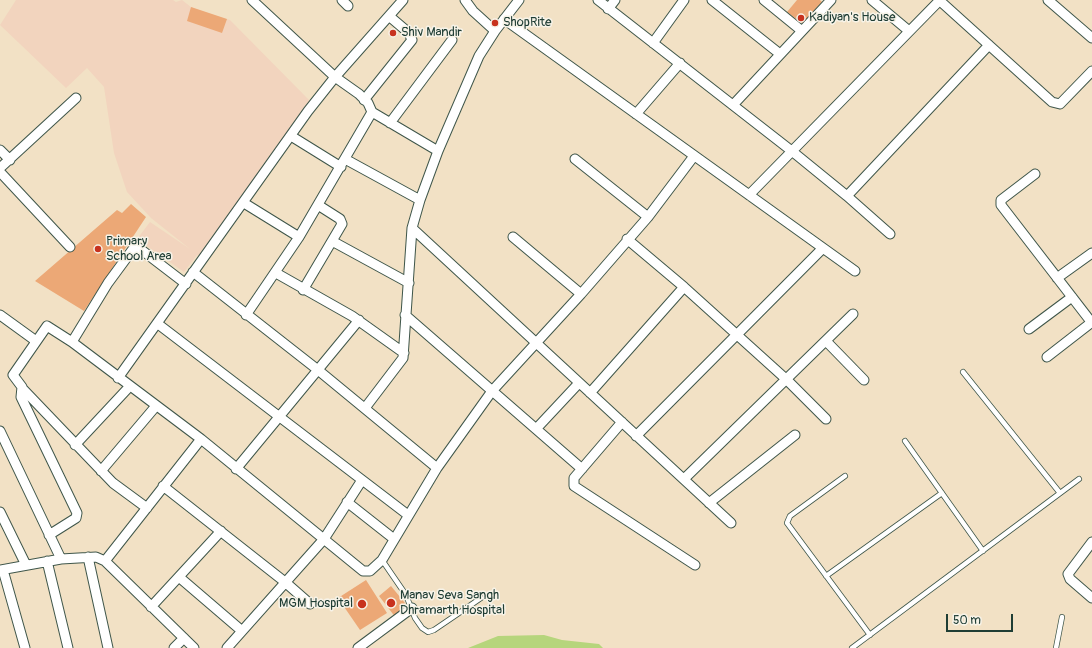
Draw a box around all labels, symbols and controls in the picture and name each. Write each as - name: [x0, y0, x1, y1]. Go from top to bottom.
- place label: Kadiyan's House: [809, 10, 895, 26]
- marker: Kadiyan's House: [796, 13, 806, 23]
- place label: ShopRite: [503, 15, 551, 31]
- marker: ShopRite: [490, 18, 500, 28]
- place label: Shiv Mandir: [401, 25, 462, 41]
- marker: Shiv Mandir: [388, 28, 398, 38]
- place label: Primary School Area: [106, 234, 171, 265]
- marker: Primary School Area: [93, 244, 103, 254]
- place label: Manav Seva Sangh Dhramarth Hospital: [400, 588, 505, 619]
- place label: MGM Hospital: [279, 596, 353, 612]
- marker: Manav Seva Sangh Dhramarth Hospital: [385, 597, 397, 609]
- marker: MGM Hospital: [356, 598, 368, 610]
- scale bar: [948, 606, 1015, 632]
- text: 50 m: [953, 613, 981, 628]

